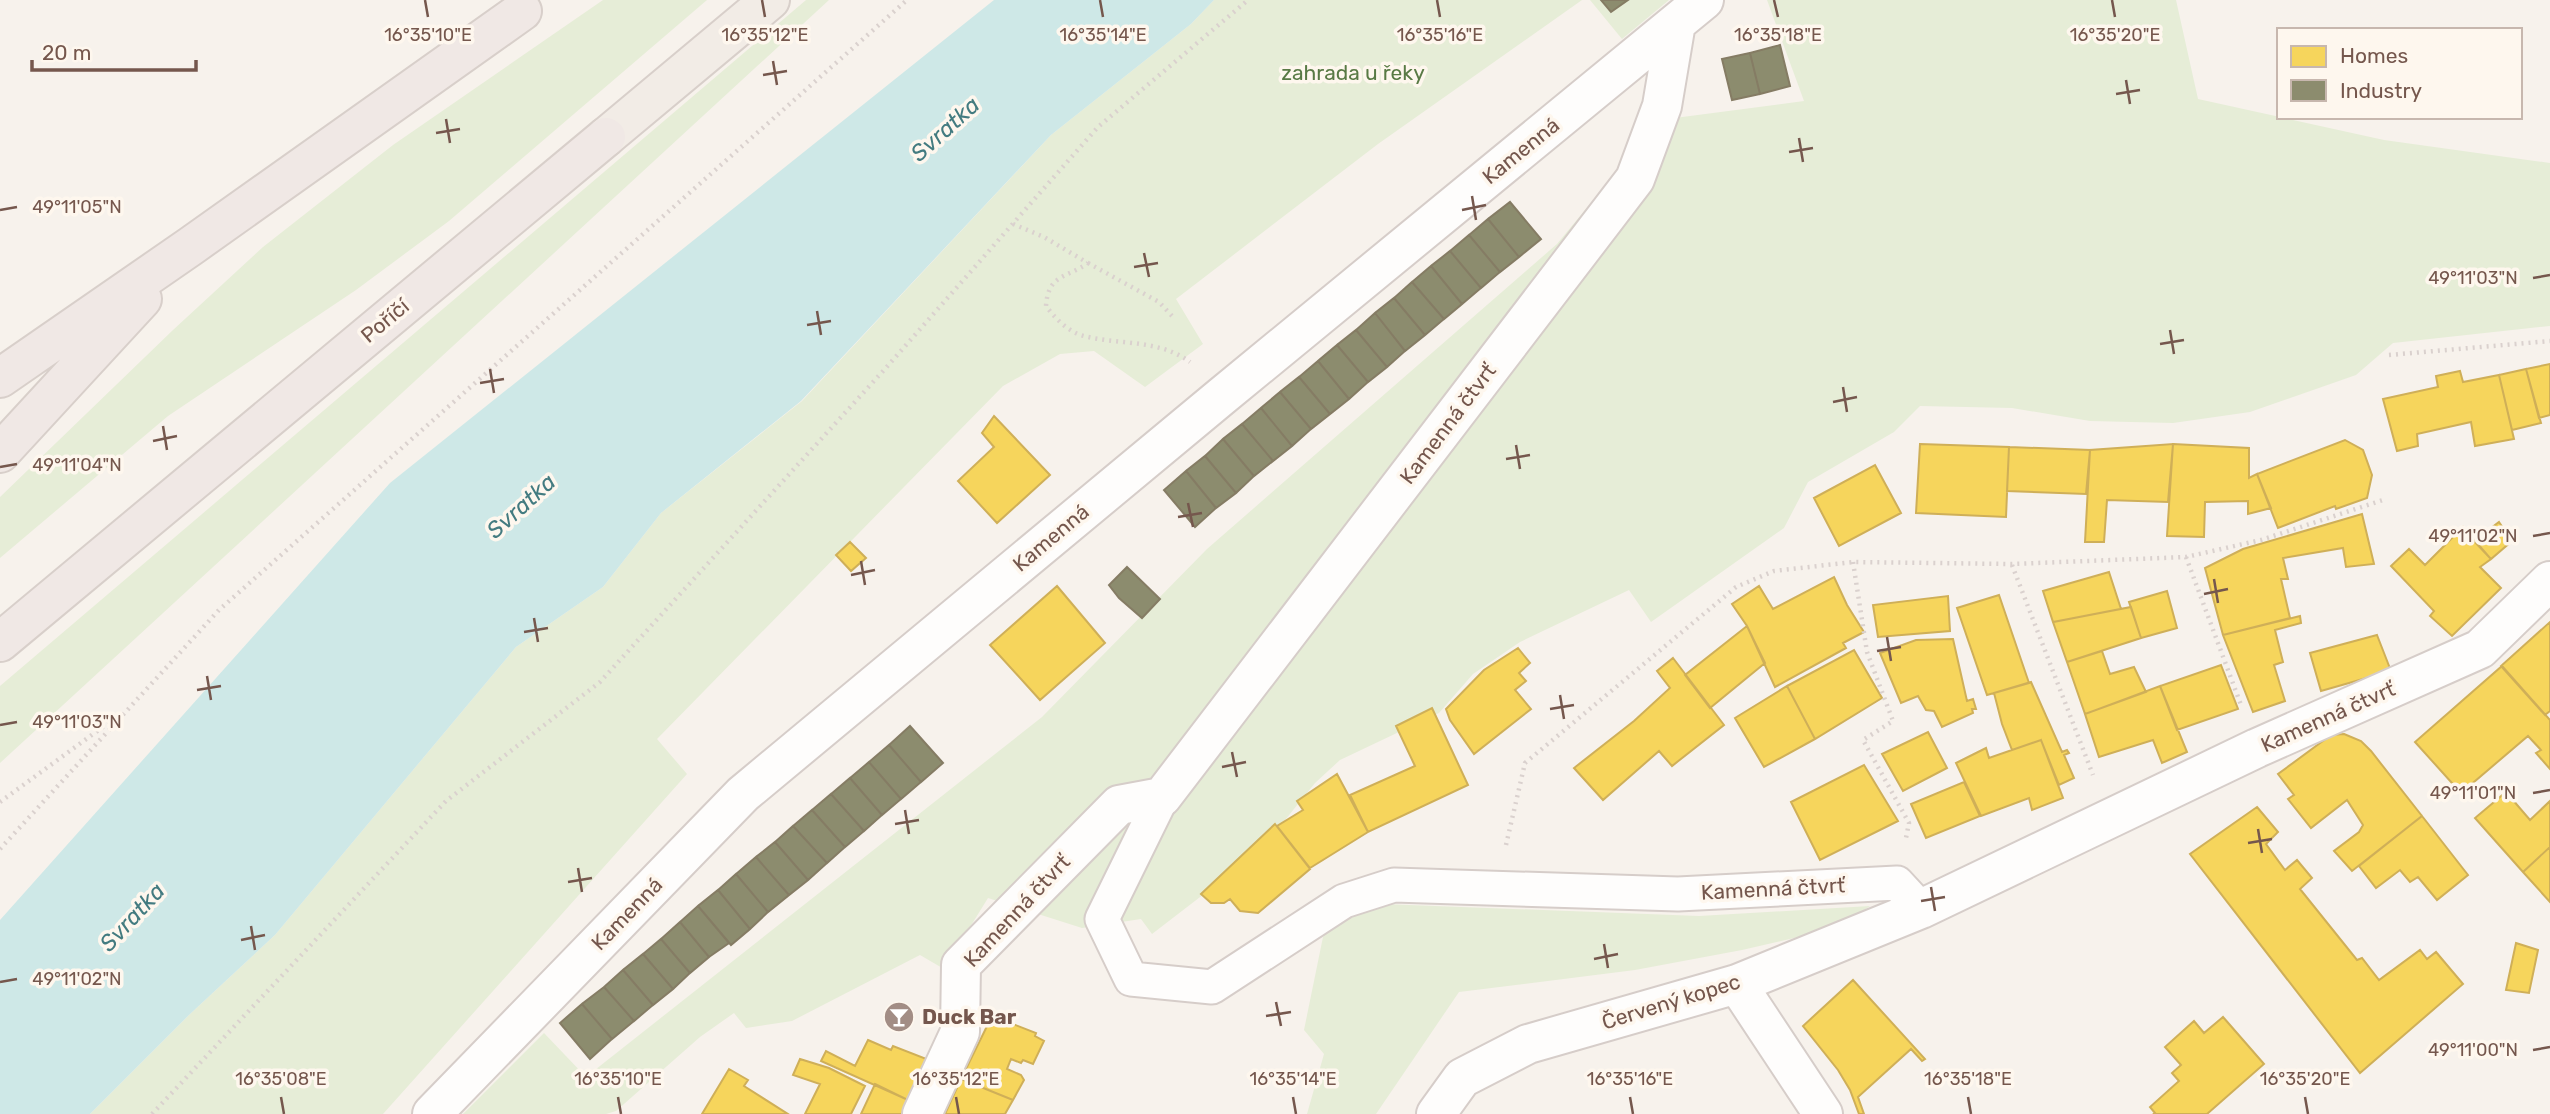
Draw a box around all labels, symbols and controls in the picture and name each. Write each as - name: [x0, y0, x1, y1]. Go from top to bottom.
- text: 16°35'10"E: [384, 24, 472, 46]
- text: 16°35'12"E: [722, 24, 808, 46]
- text: 16°35'14"E: [1059, 24, 1147, 46]
- text: 16°35'16"E: [1397, 24, 1483, 46]
- text: 16°35'18"E: [1734, 24, 1822, 46]
- text: 16°35'20"E: [2070, 24, 2160, 46]
- scale bar: [32, 28, 196, 72]
- legend: [2277, 28, 2522, 119]
- text: 20 m: [42, 40, 91, 65]
- text: Homes: [2340, 43, 2408, 68]
- park label: zahrada u řeky: [1281, 60, 1425, 85]
- text: Industry: [2340, 78, 2422, 103]
- water label: Svratka: [905, 91, 985, 167]
- street label: Kamenná: [1477, 112, 1564, 189]
- text: 49°11'05"N: [32, 196, 122, 218]
- text: 49°11'03"N: [2428, 267, 2518, 289]
- street label: Poříčí: [356, 293, 415, 348]
- street label: Kamenná čtvrť: [1394, 358, 1501, 489]
- text: 49°11'04"N: [32, 454, 122, 476]
- water label: Svratka: [481, 468, 561, 544]
- street label: Kamenná: [1008, 499, 1094, 577]
- text: 49°11'02"N: [2428, 525, 2518, 547]
- street label: Kamenná čtvrť: [2257, 675, 2400, 757]
- text: 49°11'03"N: [32, 711, 122, 733]
- text: 49°11'01"N: [2430, 782, 2516, 804]
- street label: Kamenná čtvrť: [958, 849, 1076, 972]
- street label: Kamenná: [586, 872, 667, 955]
- street label: Kamenná čtvrť: [1700, 872, 1846, 905]
- water label: Svratka: [93, 877, 171, 957]
- text: 49°11'02"N: [32, 968, 122, 990]
- street label: Červený kopec: [1599, 969, 1743, 1034]
- bar icon: Duck Bar: [882, 1000, 916, 1034]
- place label: Duck Bar: [922, 1004, 1017, 1029]
- text: 49°11'00"N: [2428, 1039, 2518, 1061]
- text: 16°35'08"E: [235, 1068, 327, 1090]
- text: 16°35'10"E: [574, 1068, 662, 1090]
- text: 16°35'12"E: [913, 1068, 999, 1090]
- text: 16°35'14"E: [1249, 1068, 1337, 1090]
- text: 16°35'16"E: [1587, 1068, 1673, 1090]
- text: 16°35'18"E: [1924, 1068, 2012, 1090]
- text: 16°35'20"E: [2260, 1068, 2350, 1090]

